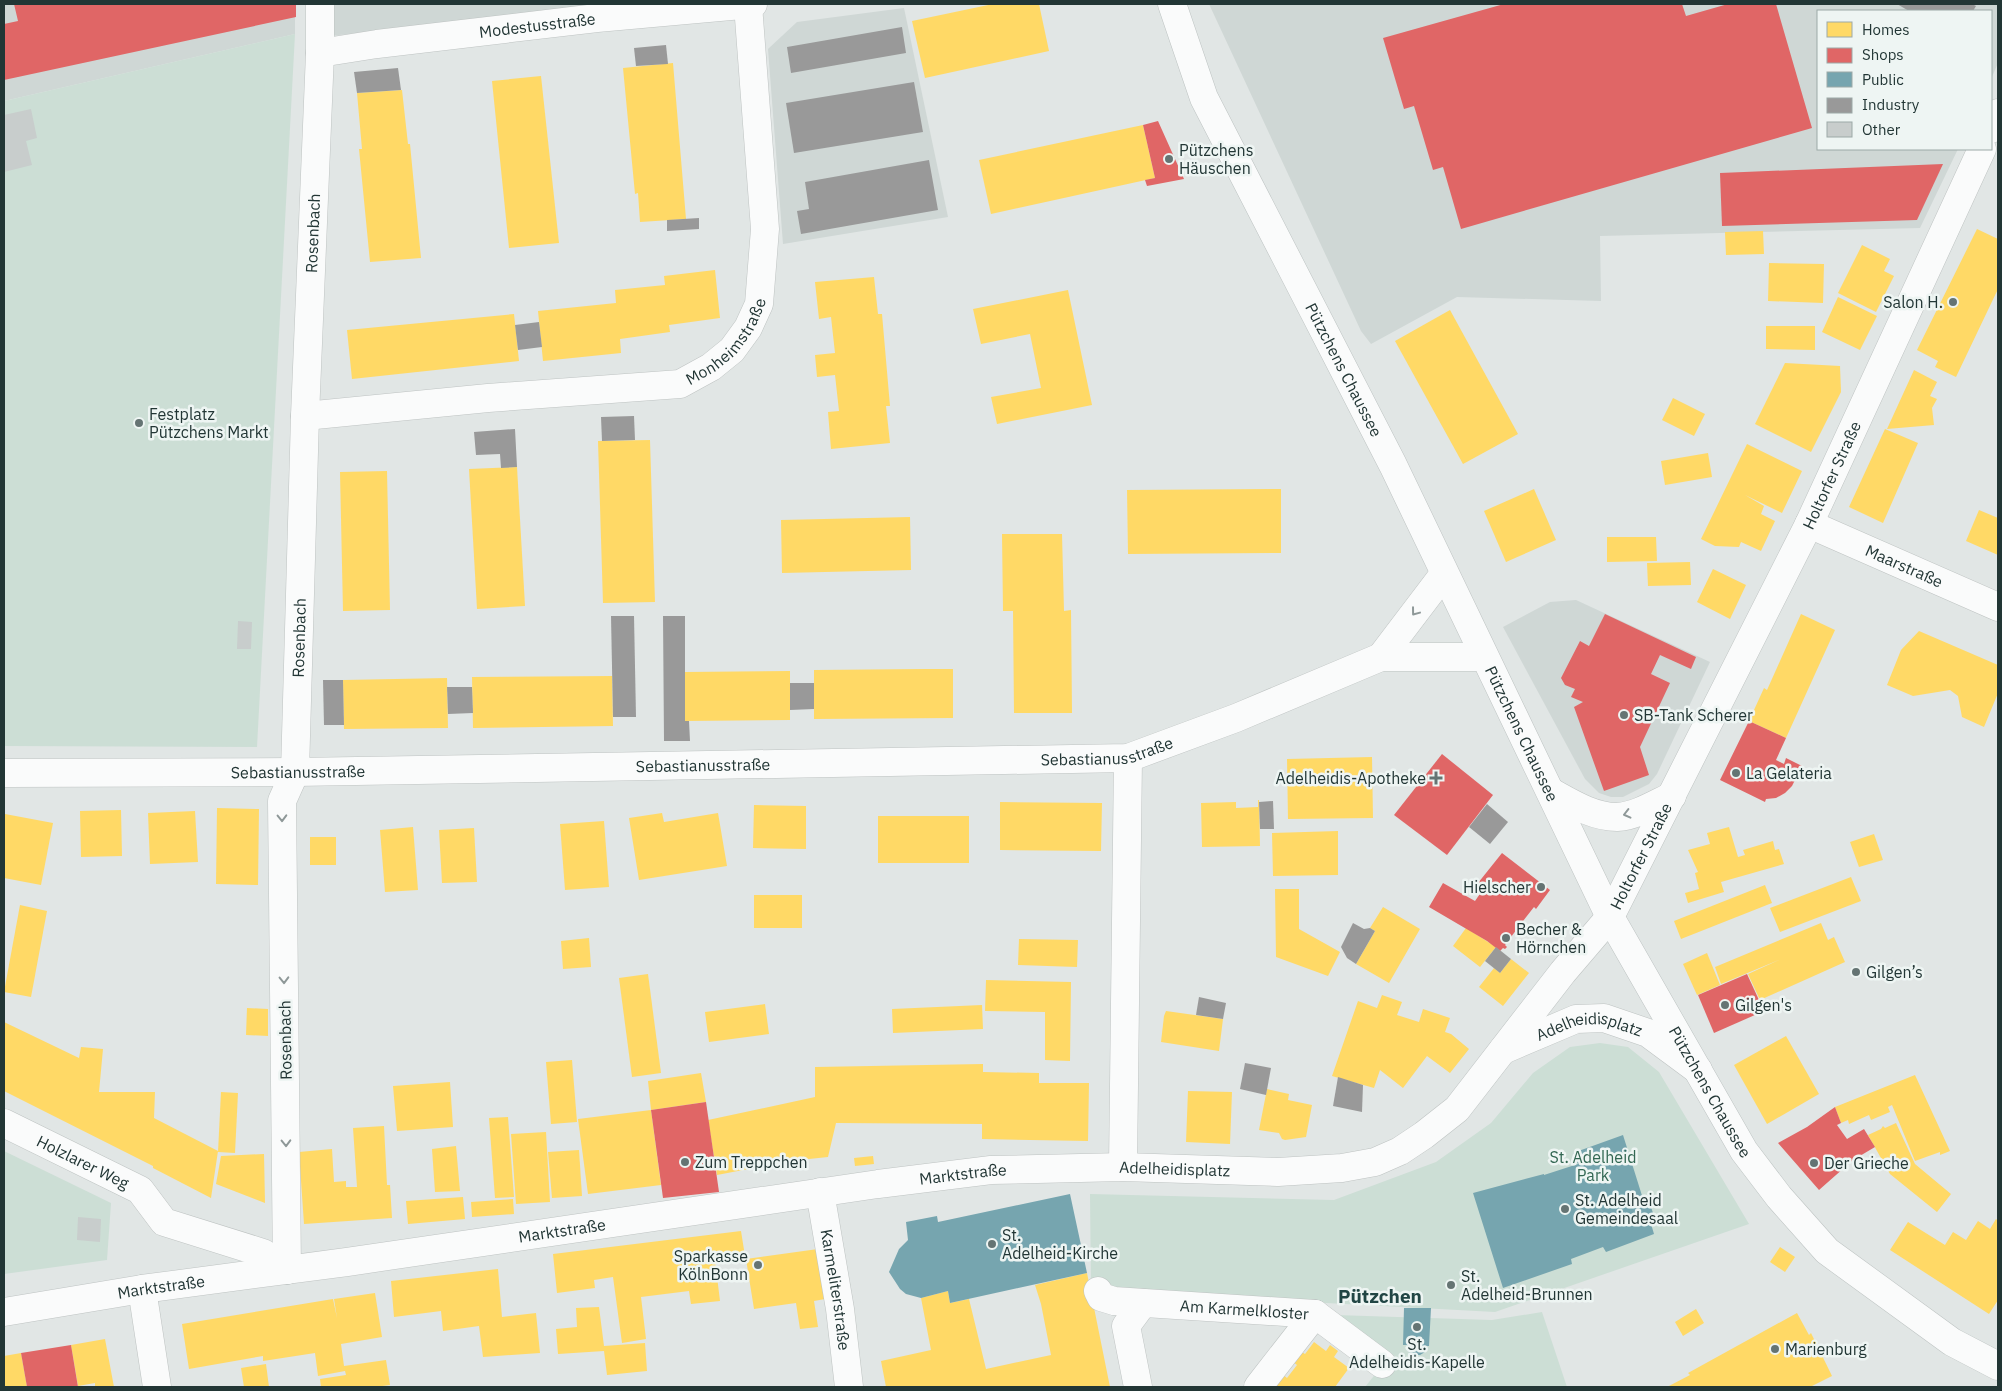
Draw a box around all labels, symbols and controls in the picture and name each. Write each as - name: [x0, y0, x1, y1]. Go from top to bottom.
- street label: Modestusstraße: [478, 8, 597, 42]
- legend: [1817, 10, 1992, 150]
- text: Homes: [1862, 20, 1910, 39]
- text: Shops: [1862, 45, 1904, 64]
- text: Public: [1862, 70, 1904, 89]
- text: Industry: [1862, 95, 1920, 114]
- text: Other: [1862, 120, 1901, 139]
- place label: Pützchens Häuschen: [1179, 140, 1253, 178]
- marker: Pützchens Häuschen: [1163, 153, 1175, 165]
- street label: Rosenbach: [301, 193, 324, 273]
- place label: Salon H.: [1883, 292, 1943, 312]
- marker: Salon H.: [1947, 296, 1959, 308]
- street label: Monheimstraße: [682, 298, 769, 389]
- street label: Pützchens Chaussee: [1301, 299, 1387, 440]
- place label: Festplatz Pützchens Markt: [149, 404, 269, 442]
- marker: Festplatz Pützchens Markt: [133, 417, 145, 429]
- street label: Holtorfer Straße: [1798, 418, 1865, 532]
- street label: Maarstraße: [1862, 540, 1946, 592]
- street label: Rosenbach: [288, 598, 310, 678]
- one-way arrow: [1412, 606, 1420, 615]
- street label: Pützchens Chaussee: [1481, 662, 1563, 805]
- place label: SB-Tank Scherer: [1634, 705, 1753, 725]
- marker: SB-Tank Scherer: [1618, 709, 1630, 721]
- street label: Sebastianusstraße: [1041, 732, 1176, 769]
- street label: Sebastianusstraße: [636, 754, 771, 776]
- street label: Sebastianusstraße: [231, 761, 366, 782]
- place label: La Gelateria: [1746, 763, 1832, 783]
- marker: La Gelateria: [1730, 767, 1742, 779]
- place label: Adelheidis-Apotheke: [1276, 768, 1426, 788]
- marker: Adelheidis-Apotheke: [1430, 772, 1442, 784]
- street label: Holtorfer Straße: [1605, 799, 1676, 913]
- one-way arrow: [1622, 808, 1631, 819]
- one-way arrow: [277, 814, 287, 822]
- place label: Hielscher: [1463, 877, 1531, 897]
- marker: Hielscher: [1535, 881, 1547, 893]
- place label: Becher & Hörnchen: [1516, 919, 1586, 957]
- marker: Becher & Hörnchen: [1500, 932, 1512, 944]
- place label: Gilgen’s: [1866, 962, 1923, 982]
- marker: Gilgen’s: [1850, 966, 1862, 978]
- one-way arrow: [279, 976, 289, 984]
- place label: Gilgen's: [1735, 995, 1792, 1015]
- marker: Gilgen's: [1719, 999, 1731, 1011]
- street label: Rosenbach: [274, 1000, 296, 1080]
- street label: Adelheidisplatz: [1533, 1008, 1645, 1045]
- street label: Pützchens Chaussee: [1665, 1023, 1756, 1162]
- street label: Holzlarer Weg: [33, 1131, 133, 1193]
- one-way arrow: [281, 1139, 291, 1147]
- park label: St. Adelheid Park: [1550, 1147, 1636, 1185]
- place label: Zum Treppchen: [695, 1152, 808, 1172]
- place label: Der Grieche: [1824, 1153, 1909, 1173]
- marker: Zum Treppchen: [679, 1156, 691, 1168]
- street label: Adelheidisplatz: [1119, 1157, 1230, 1180]
- marker: Der Grieche: [1808, 1157, 1820, 1169]
- street label: Marktstraße: [918, 1160, 1007, 1189]
- place label: St. Adelheid Gemeindesaal: [1575, 1190, 1678, 1228]
- marker: St. Adelheid Gemeindesaal: [1559, 1203, 1571, 1215]
- street label: Marktstraße: [517, 1214, 607, 1247]
- place label: St. Adelheid-Kirche: [1002, 1225, 1118, 1263]
- street label: Karmeliterstraße: [817, 1228, 855, 1352]
- marker: St. Adelheid-Kirche: [986, 1238, 998, 1250]
- place label: Sparkasse KölnBonn: [674, 1246, 748, 1284]
- marker: Sparkasse KölnBonn: [752, 1259, 764, 1271]
- place label: St. Adelheid-Brunnen: [1461, 1266, 1593, 1304]
- street label: Marktstraße: [116, 1271, 206, 1303]
- marker: St. Adelheid-Brunnen: [1445, 1279, 1457, 1291]
- district label: Pützchen: [1338, 1284, 1422, 1308]
- street label: Am Karmelkloster: [1179, 1295, 1310, 1324]
- marker: St. Adelheidis-Kapelle: [1411, 1321, 1423, 1333]
- place label: St. Adelheidis-Kapelle: [1349, 1334, 1485, 1372]
- place label: Marienburg: [1785, 1339, 1867, 1359]
- marker: Marienburg: [1769, 1343, 1781, 1355]

